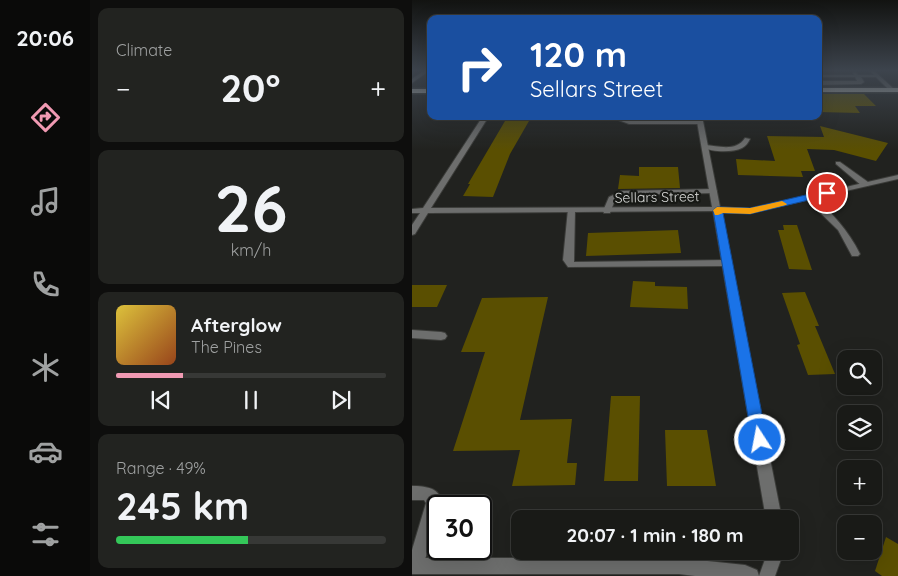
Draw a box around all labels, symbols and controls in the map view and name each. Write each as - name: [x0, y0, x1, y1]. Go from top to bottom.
- text: 20:06: [16, 24, 74, 52]
- text: 120 m: [530, 32, 627, 76]
- icon: right: [447, 35, 512, 100]
- text: Climate: [116, 40, 172, 60]
- text: 20°: [220, 64, 280, 112]
- text: −: [116, 71, 131, 106]
- text: +: [370, 71, 386, 106]
- text: Sellars Street: [530, 75, 663, 103]
- icon: directions: [28, 100, 63, 135]
- text: 26: [215, 167, 287, 248]
- pin: [806, 172, 848, 214]
- icon: arrive: [813, 179, 841, 207]
- icon: music: [28, 184, 63, 219]
- street label: Sellars Street: [614, 187, 700, 207]
- text: km/h: [231, 240, 271, 260]
- icon: phone: [28, 267, 63, 302]
- text: Afterglow: [191, 313, 282, 337]
- text: The Pines: [191, 337, 262, 357]
- icon: climate: [28, 350, 63, 385]
- map controls: [837, 350, 882, 560]
- button: search: [837, 350, 882, 395]
- icon: previous: [147, 386, 175, 414]
- icon: pause: [237, 386, 265, 414]
- icon: next: [327, 386, 355, 414]
- button: layers: [837, 405, 882, 450]
- position arrow: [733, 413, 785, 465]
- icon: car: [28, 434, 63, 469]
- text: Range · 49%: [116, 458, 206, 478]
- button: +: [837, 460, 882, 505]
- text: 245 km: [116, 482, 249, 530]
- speed limit sign: 30: [427, 495, 492, 560]
- button: −: [837, 515, 882, 560]
- icon: filters: [28, 517, 63, 552]
- text: 20:07 · 1 min · 180 m: [566, 523, 744, 547]

